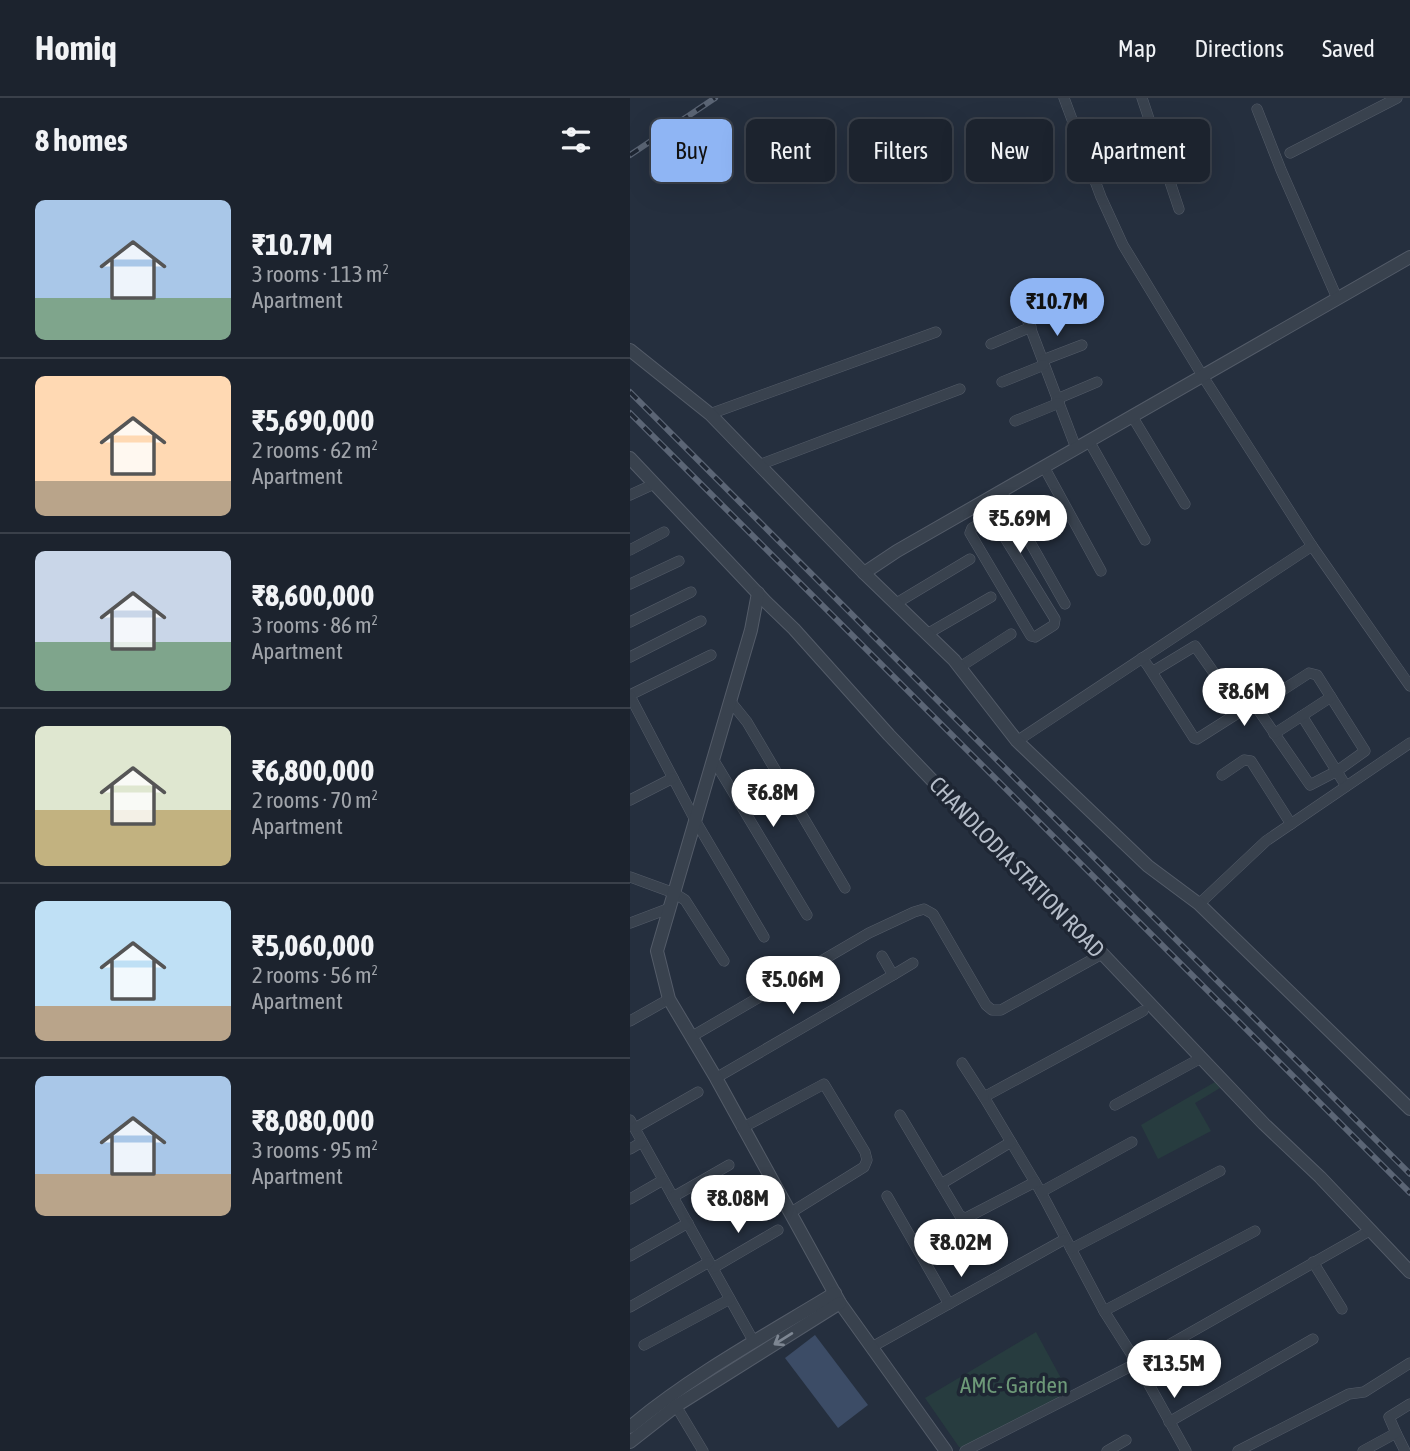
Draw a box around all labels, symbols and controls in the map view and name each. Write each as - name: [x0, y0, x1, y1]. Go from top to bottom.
- text: Homiq: [35, 29, 117, 67]
- text: Map: [1118, 35, 1156, 62]
- text: Directions: [1194, 35, 1284, 62]
- text: Saved: [1322, 35, 1375, 62]
- chip: Buy: [651, 119, 732, 182]
- chip: Rent: [746, 119, 835, 182]
- chip: Filters: [849, 119, 952, 182]
- chip: New: [966, 119, 1053, 182]
- chip: Apartment: [1067, 119, 1210, 182]
- icon: filters: [557, 121, 595, 159]
- text: 8 homes: [35, 123, 128, 157]
- text: ₹10.7M: [252, 227, 333, 261]
- icon: home: [91, 228, 175, 312]
- text: 3 rooms · 113 m²: [252, 261, 389, 287]
- pin: ₹10.7M: [1000, 278, 1114, 338]
- text: Apartment: [252, 287, 343, 313]
- text: ₹10.7M: [1026, 288, 1088, 314]
- text: ₹5,690,000: [252, 403, 374, 437]
- icon: home: [91, 404, 175, 488]
- text: 2 rooms · 62 m²: [252, 437, 378, 463]
- text: Apartment: [252, 463, 343, 489]
- pin: ₹5.69M: [963, 496, 1077, 555]
- text: ₹5.69M: [989, 505, 1051, 531]
- text: ₹8,600,000: [252, 578, 374, 612]
- icon: home: [91, 579, 175, 663]
- text: 3 rooms · 86 m²: [252, 612, 378, 638]
- text: Apartment: [252, 638, 343, 664]
- pin: ₹8.6M: [1195, 668, 1293, 728]
- text: ₹8.6M: [1218, 678, 1270, 704]
- text: ₹6,800,000: [252, 753, 374, 787]
- icon: home: [91, 754, 175, 838]
- pin: ₹6.8M: [724, 770, 822, 829]
- street label: CHANDLODIA STATION ROAD: [924, 771, 1110, 963]
- text: ₹6.8M: [747, 779, 799, 805]
- text: 2 rooms · 70 m²: [252, 787, 378, 813]
- text: Apartment: [252, 813, 343, 839]
- text: ₹5,060,000: [252, 928, 374, 962]
- icon: home: [91, 929, 175, 1013]
- pin: ₹5.06M: [736, 956, 850, 1016]
- text: 2 rooms · 56 m²: [252, 962, 378, 988]
- text: ₹5.06M: [762, 966, 824, 992]
- text: Apartment: [252, 988, 343, 1014]
- text: ₹8,080,000: [252, 1103, 374, 1137]
- icon: home: [91, 1104, 175, 1188]
- text: 3 rooms · 95 m²: [252, 1137, 378, 1163]
- text: Apartment: [252, 1163, 343, 1189]
- pin: ₹8.08M: [681, 1176, 795, 1235]
- text: ₹8.08M: [707, 1185, 769, 1211]
- pin: ₹8.02M: [904, 1220, 1018, 1279]
- text: ₹8.02M: [930, 1229, 992, 1255]
- one-way arrow: [773, 1332, 793, 1346]
- pin: ₹13.5M: [1117, 1340, 1231, 1400]
- text: ₹13.5M: [1143, 1350, 1205, 1376]
- park label: AMC- Garden: [960, 1372, 1068, 1398]

